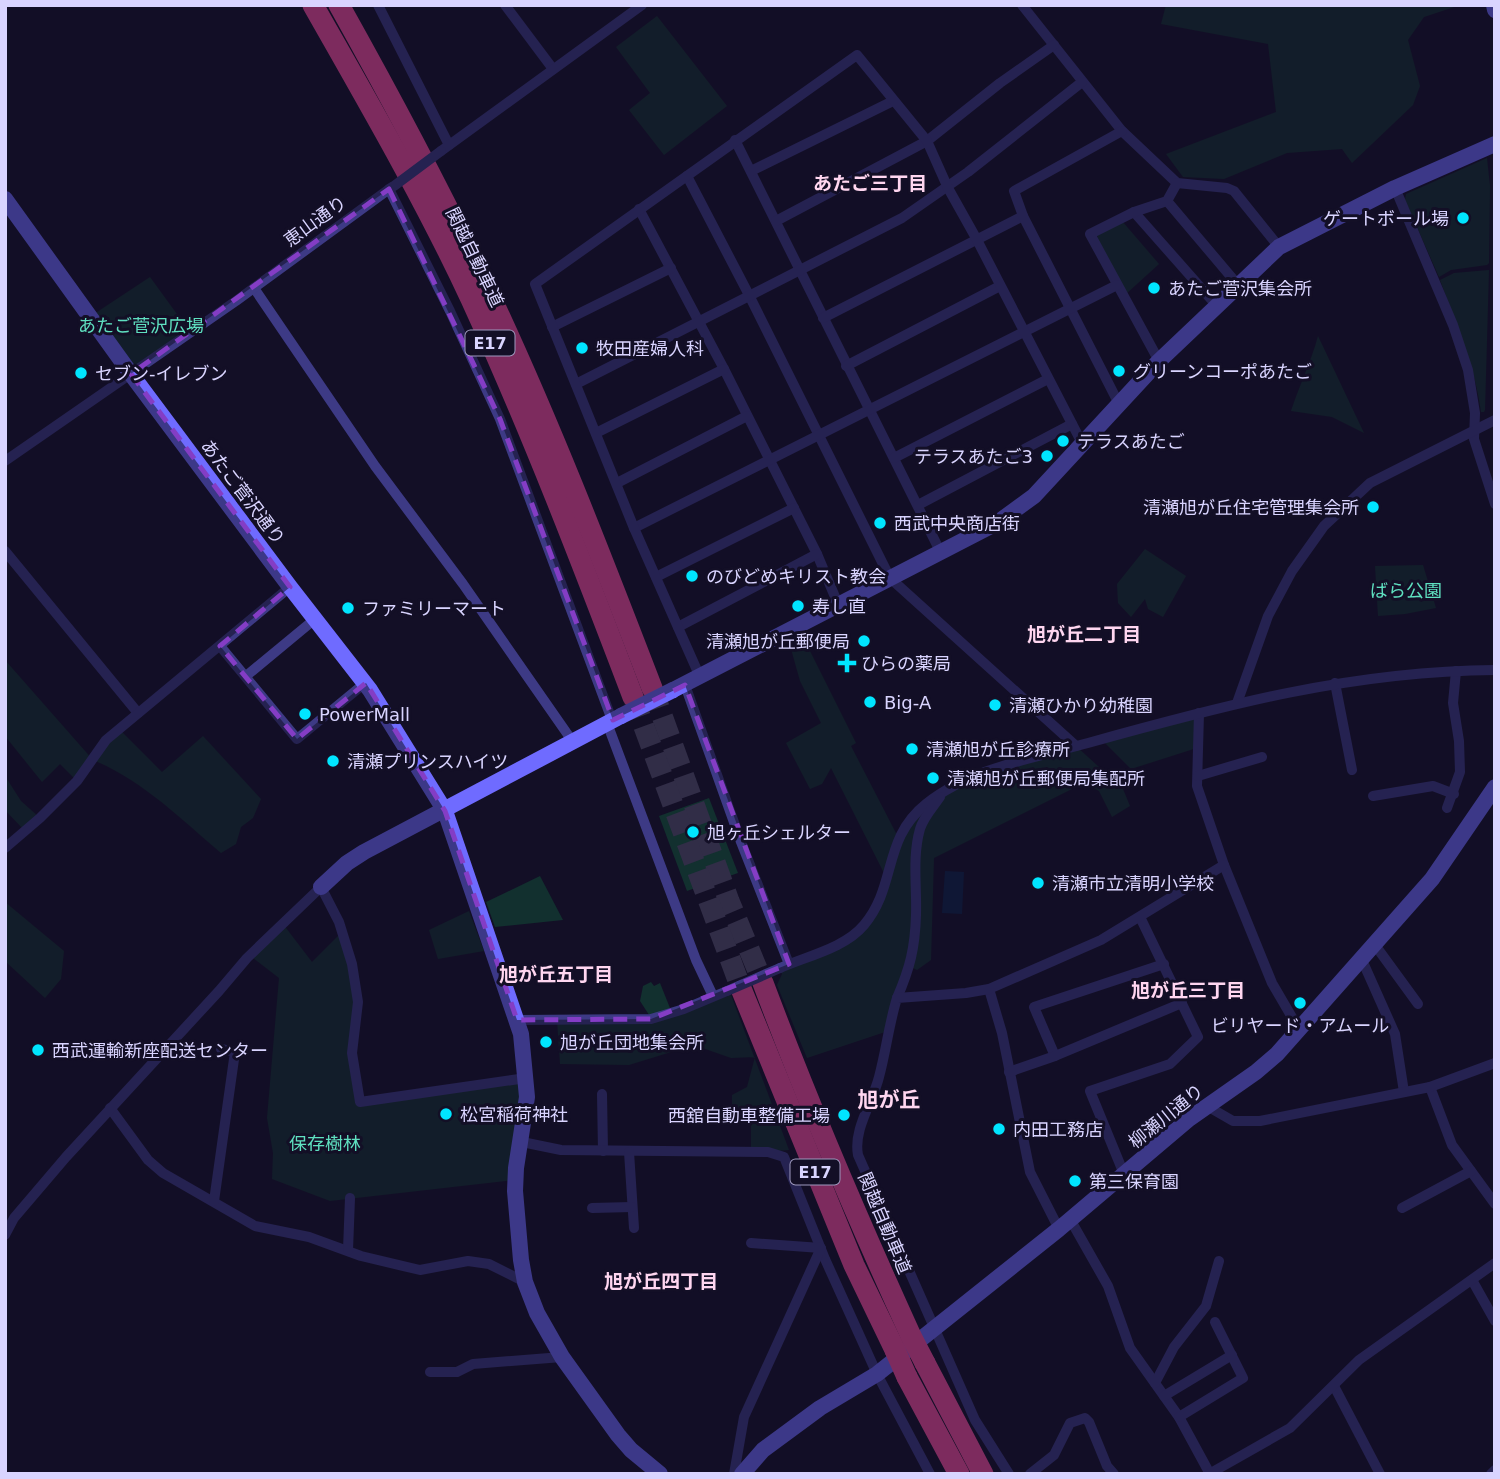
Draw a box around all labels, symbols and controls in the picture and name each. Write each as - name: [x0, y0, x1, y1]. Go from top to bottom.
- district label: あたご三丁目: [813, 172, 927, 194]
- street label: 恵山通り: [280, 191, 350, 251]
- street label: 関越自動車道: [442, 204, 508, 310]
- place label: ゲートボール場: [1323, 208, 1449, 229]
- marker: ゲートボール場: [1455, 210, 1471, 226]
- place label: あたご菅沢集会所: [1168, 278, 1312, 299]
- marker: あたご菅沢集会所: [1146, 280, 1162, 296]
- park label: あたご菅沢広場: [78, 315, 204, 336]
- road number: E17: [466, 330, 514, 356]
- place label: 牧田産婦人科: [596, 338, 704, 359]
- marker: 牧田産婦人科: [574, 340, 590, 356]
- place label: グリーンコーポあたご: [1133, 361, 1312, 382]
- place label: セブン-イレブン: [95, 363, 228, 384]
- marker: グリーンコーポあたご: [1111, 363, 1127, 379]
- marker: セブン-イレブン: [73, 365, 89, 381]
- place label: テラスあたご: [1077, 431, 1185, 452]
- marker: テラスあたご: [1055, 433, 1071, 449]
- street label: あたご菅沢通り: [197, 435, 289, 549]
- place label: テラスあたご3: [914, 446, 1033, 467]
- marker: テラスあたご3: [1039, 448, 1055, 464]
- place label: 清瀬旭が丘住宅管理集会所: [1143, 497, 1359, 518]
- marker: 清瀬旭が丘住宅管理集会所: [1365, 499, 1381, 515]
- place label: 西武中央商店街: [894, 513, 1020, 534]
- marker: 西武中央商店街: [872, 515, 888, 531]
- place label: のびどめキリスト教会: [706, 566, 886, 587]
- marker: のびどめキリスト教会: [684, 568, 700, 584]
- park label: ばら公園: [1370, 580, 1442, 601]
- place label: 寿し直: [812, 596, 866, 617]
- place label: ファミリーマート: [362, 598, 506, 619]
- marker: 寿し直: [790, 598, 806, 614]
- marker: ファミリーマート: [340, 600, 356, 616]
- district label: 旭が丘二丁目: [1027, 623, 1141, 645]
- place label: 清瀬旭が丘郵便局: [706, 631, 850, 652]
- marker: 清瀬旭が丘郵便局: [856, 633, 872, 649]
- place label: ひらの薬局: [861, 653, 951, 674]
- marker: ひらの薬局: [839, 655, 855, 671]
- place label: Big-A: [884, 692, 932, 713]
- marker: Big-A: [862, 694, 878, 710]
- place label: 清瀬ひかり幼稚園: [1009, 695, 1153, 716]
- marker: 清瀬ひかり幼稚園: [987, 697, 1003, 713]
- place label: PowerMall: [319, 704, 410, 725]
- marker: PowerMall: [297, 706, 313, 722]
- place label: 清瀬旭が丘診療所: [926, 739, 1070, 760]
- marker: 清瀬旭が丘診療所: [904, 741, 920, 757]
- place label: 清瀬プリンスハイツ: [347, 751, 508, 772]
- marker: 清瀬プリンスハイツ: [325, 753, 341, 769]
- place label: 清瀬旭が丘郵便局集配所: [947, 768, 1145, 789]
- marker: 清瀬旭が丘郵便局集配所: [925, 770, 941, 786]
- place label: 旭ヶ丘シェルター: [707, 822, 851, 843]
- marker: 旭ヶ丘シェルター: [685, 824, 701, 840]
- place label: 清瀬市立清明小学校: [1052, 873, 1214, 894]
- marker: 清瀬市立清明小学校: [1030, 875, 1046, 891]
- district label: 旭が丘五丁目: [499, 963, 613, 985]
- district label: 旭が丘三丁目: [1131, 979, 1245, 1001]
- marker: ビリヤード・アムール: [1292, 995, 1308, 1011]
- place label: ビリヤード・アムール: [1211, 1015, 1389, 1036]
- place label: 旭が丘団地集会所: [560, 1032, 704, 1053]
- marker: 旭が丘団地集会所: [538, 1034, 554, 1050]
- place label: 西武運輸新座配送センター: [52, 1040, 268, 1061]
- marker: 西武運輸新座配送センター: [30, 1042, 46, 1058]
- street label: 柳瀬川通り: [1124, 1080, 1208, 1152]
- district label: 旭が丘: [858, 1088, 921, 1112]
- place label: 松宮稲荷神社: [460, 1104, 568, 1125]
- place label: 西舘自動車整備工場: [668, 1105, 830, 1126]
- marker: 松宮稲荷神社: [438, 1106, 454, 1122]
- marker: 西舘自動車整備工場: [836, 1107, 852, 1123]
- place label: 内田工務店: [1013, 1119, 1103, 1140]
- marker: 内田工務店: [991, 1121, 1007, 1137]
- park label: 保存樹林: [289, 1133, 361, 1154]
- road number: E17: [790, 1160, 840, 1184]
- street label: 関越自動車道: [854, 1169, 916, 1277]
- place label: 第三保育園: [1089, 1171, 1179, 1192]
- marker: 第三保育園: [1067, 1173, 1083, 1189]
- district label: 旭が丘四丁目: [604, 1270, 718, 1292]

